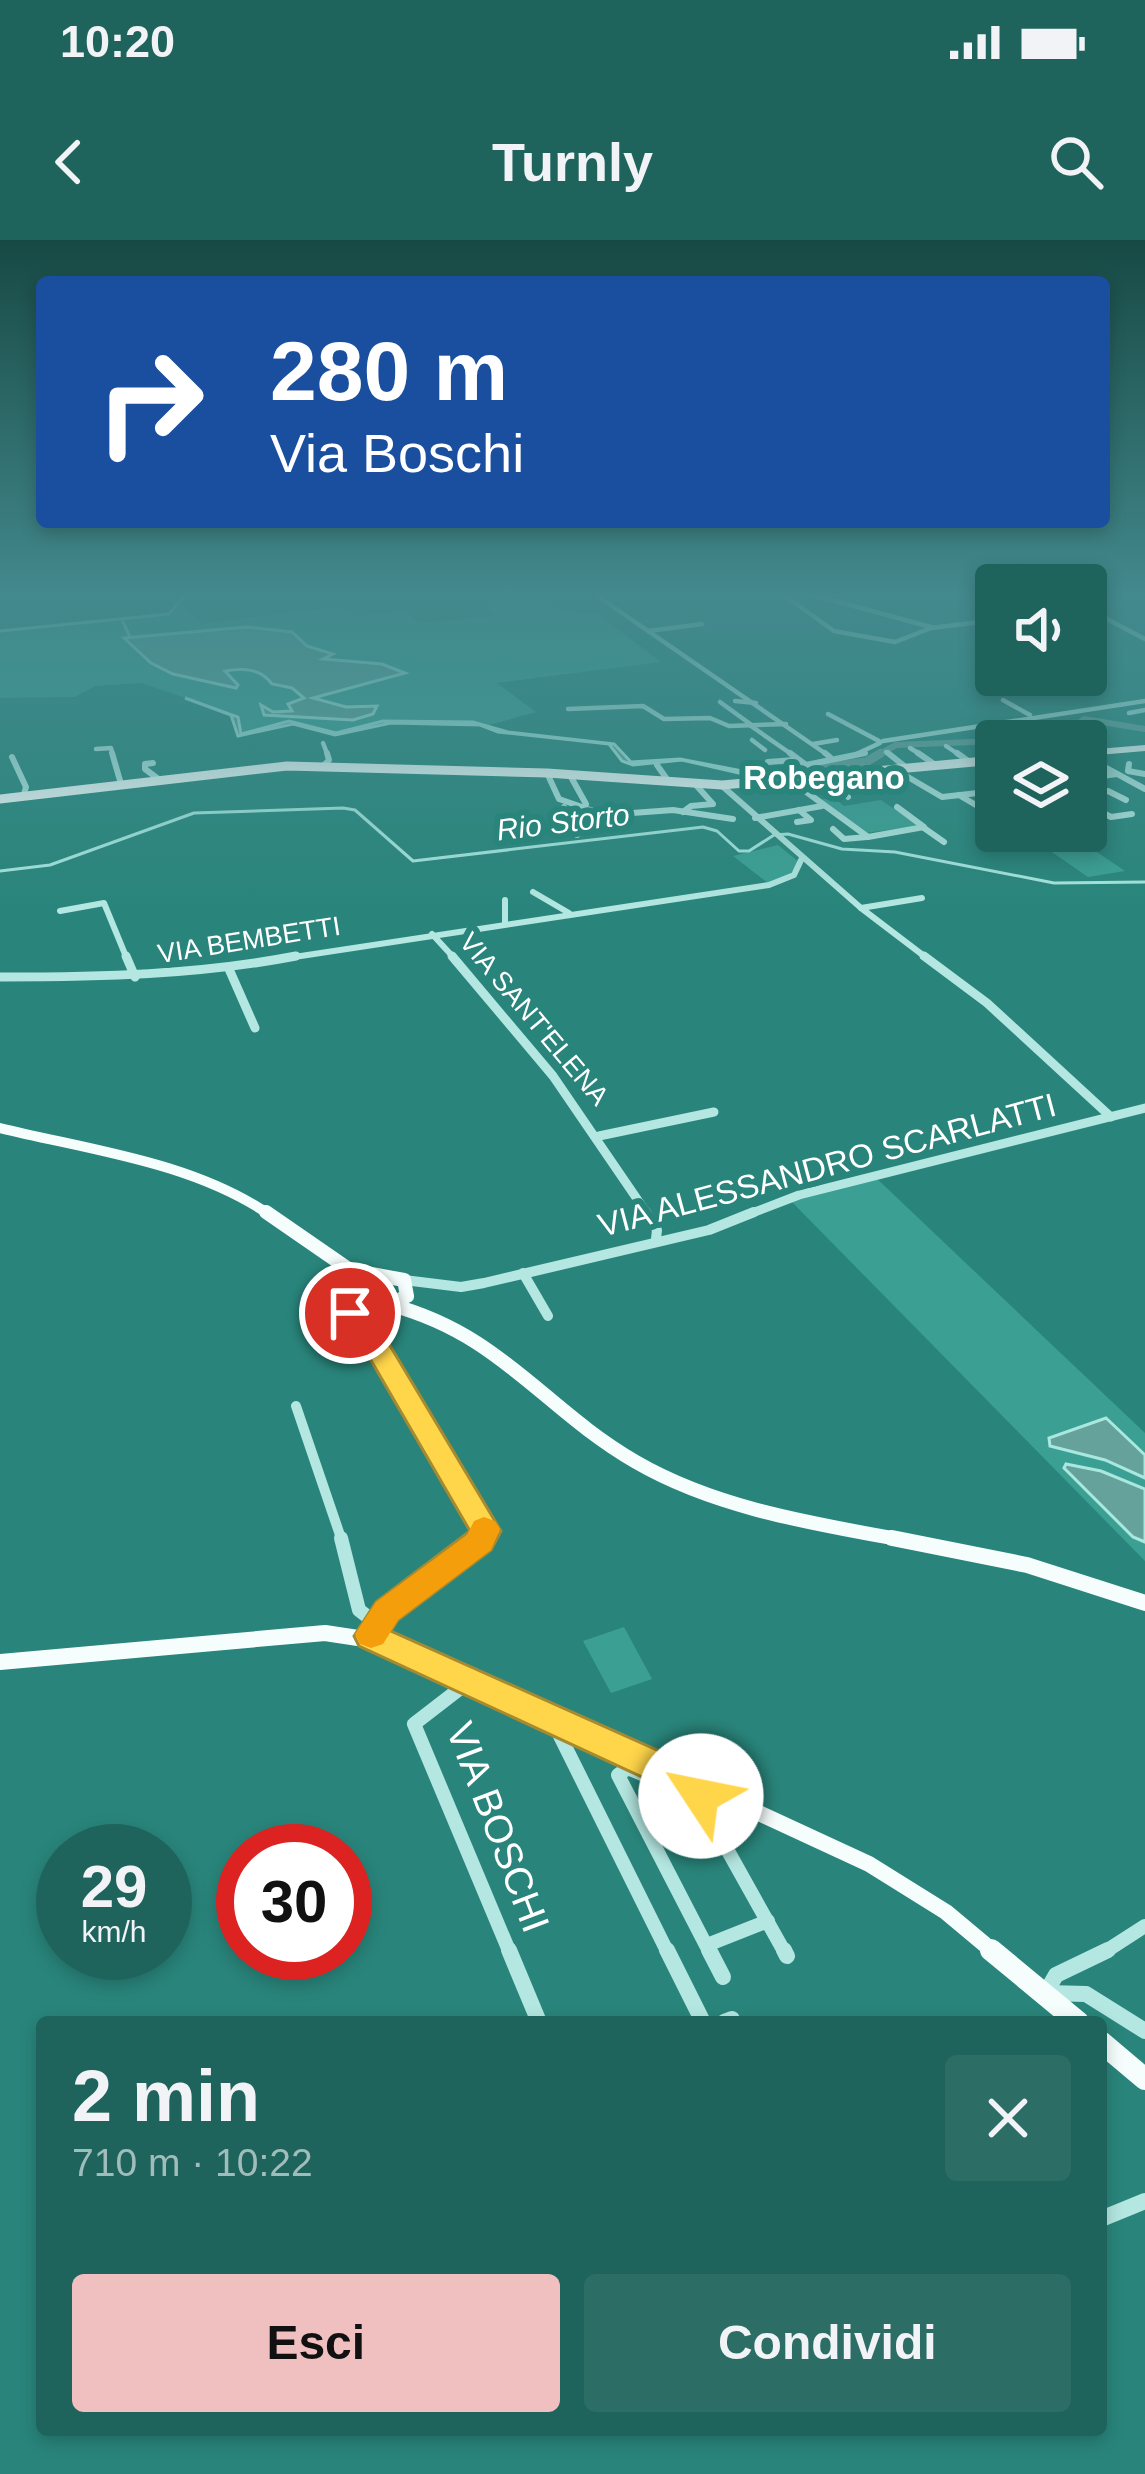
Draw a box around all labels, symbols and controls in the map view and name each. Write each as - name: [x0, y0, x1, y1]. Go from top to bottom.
- text: 10:20: [60, 16, 175, 67]
- icon: back: [36, 129, 102, 195]
- icon: search: [1043, 129, 1109, 195]
- text: Turnly: [492, 132, 653, 192]
- icon: right: [72, 324, 228, 480]
- text: 280 m: [270, 324, 508, 418]
- text: Via Boschi: [270, 423, 524, 483]
- map controls: [975, 564, 1107, 852]
- button: sound: [975, 564, 1107, 696]
- button: layers: [975, 720, 1107, 852]
- district label: Robegano: [743, 759, 905, 796]
- water label: Rio Storto: [495, 797, 631, 847]
- street label: VIA BEMBETTI: [156, 911, 342, 969]
- street label: VIA SANT'ELENA: [453, 927, 615, 1111]
- street label: VIA ALESSANDRO SCARLATTI: [594, 1086, 1060, 1244]
- pin: [299, 1262, 401, 1364]
- icon: arrive: [317, 1280, 383, 1346]
- street label: VIA BOSCHI: [438, 1716, 558, 1938]
- position arrow: [638, 1733, 764, 1859]
- speed limit sign: 30: [216, 1824, 372, 1980]
- text: 29: [81, 1853, 147, 1920]
- text: km/h: [81, 1915, 147, 1948]
- button: close: [945, 2055, 1071, 2181]
- text: 2 min: [72, 2056, 260, 2136]
- text: 710 m · 10:22: [72, 2141, 313, 2184]
- button: Esci: [72, 2274, 560, 2412]
- button: Condividi: [584, 2274, 1071, 2412]

